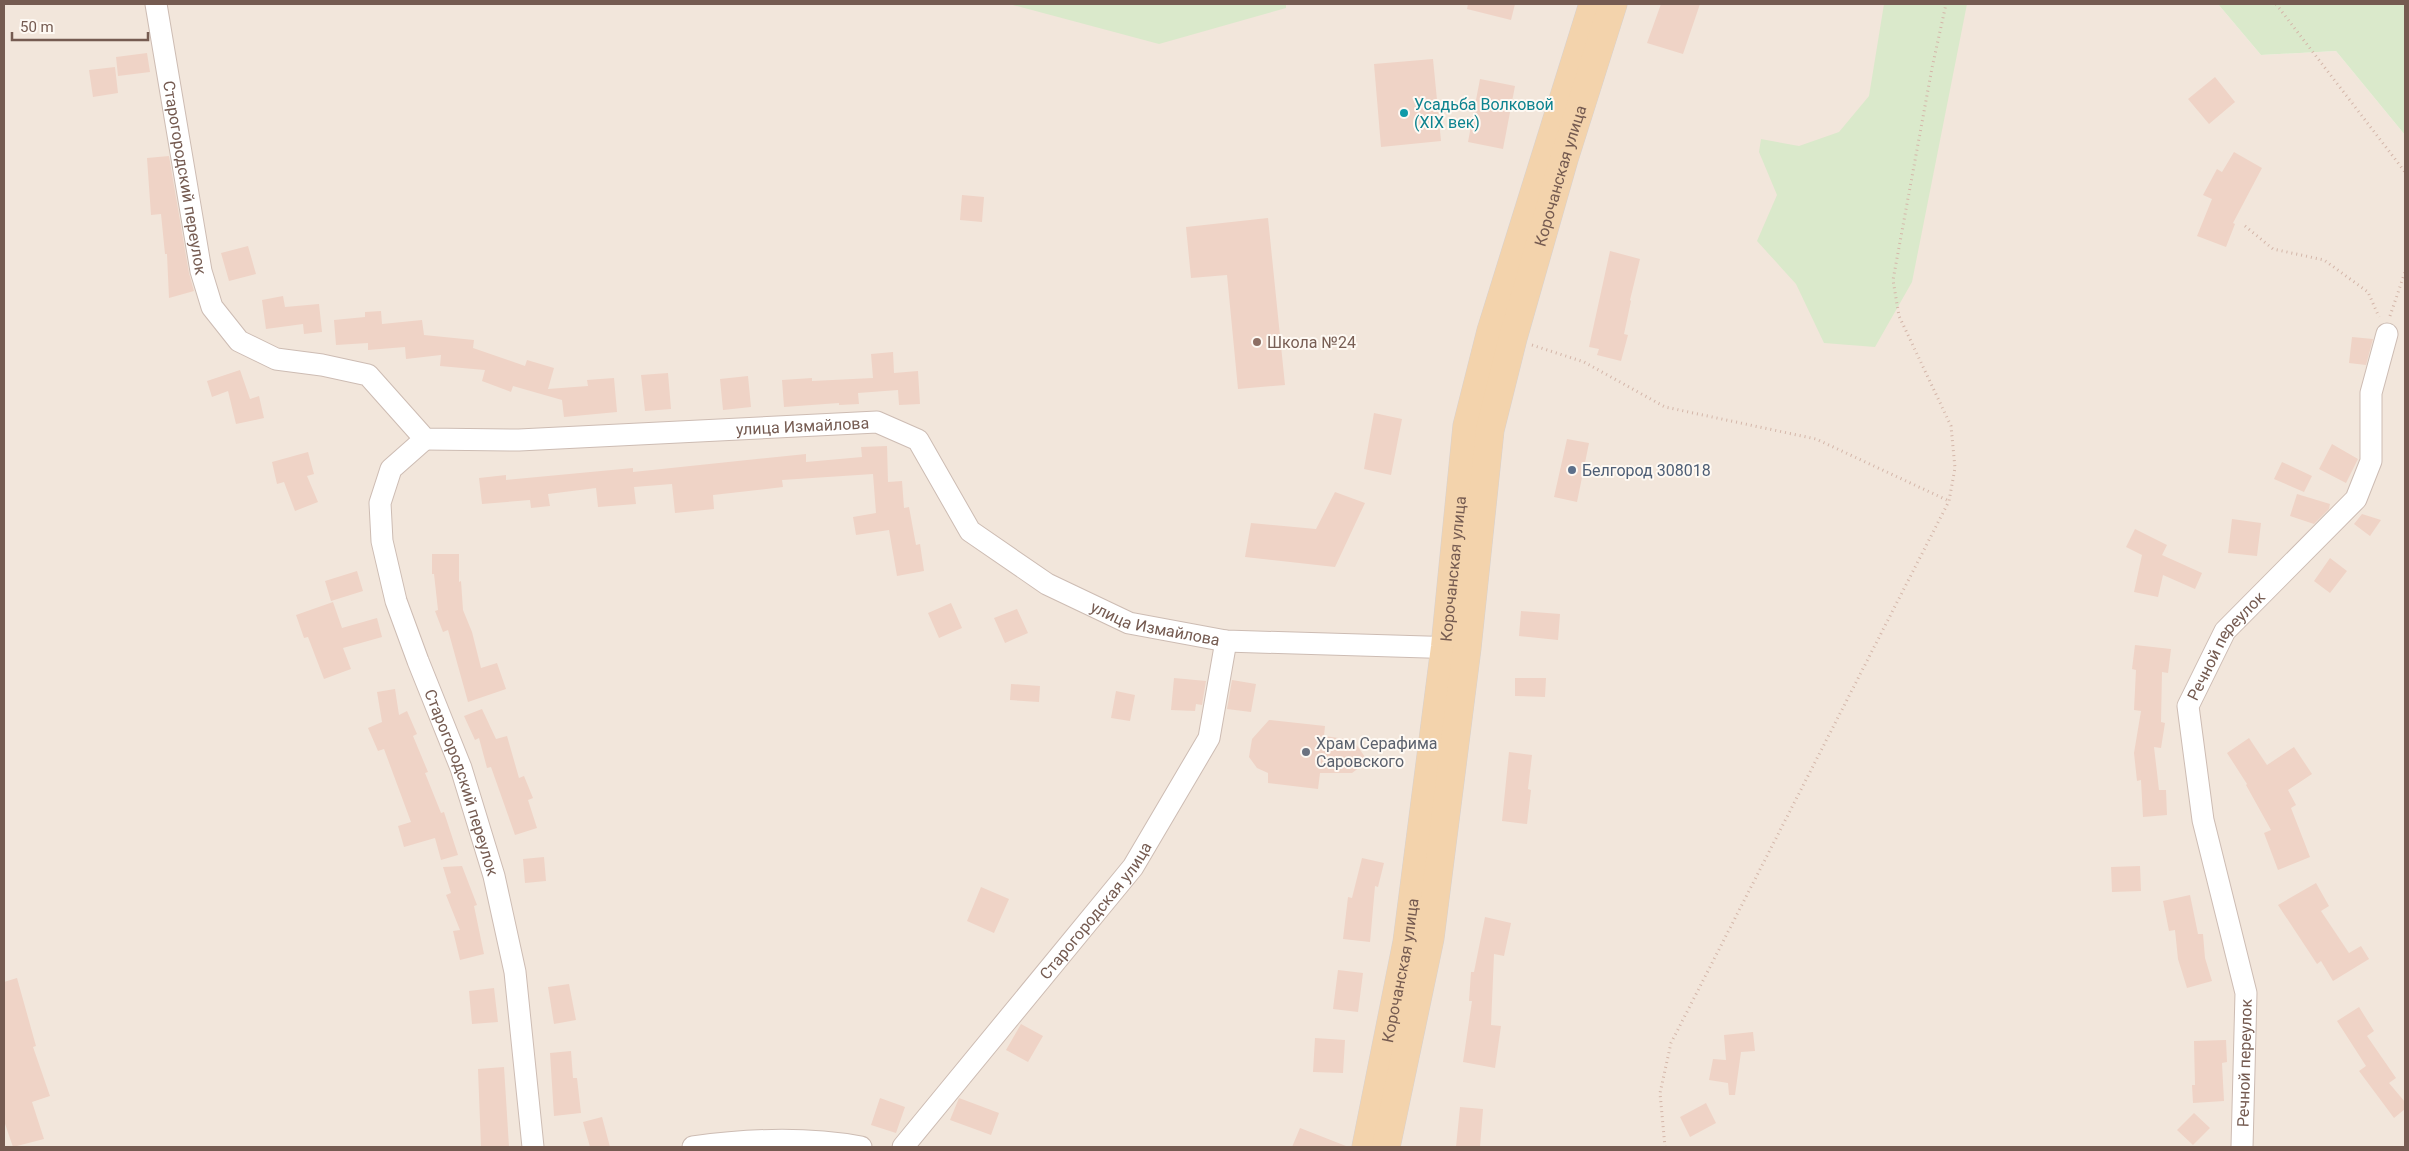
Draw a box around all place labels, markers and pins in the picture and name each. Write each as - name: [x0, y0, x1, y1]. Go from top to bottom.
- place label: Усадьба Волковой (XIX век): [1414, 95, 1554, 132]
- marker: Усадьба Волковой (XIX век): [1398, 107, 1410, 119]
- place label: Школа №24: [1267, 333, 1356, 352]
- marker: Школа №24: [1251, 336, 1263, 348]
- place label: Белгород 308018: [1582, 461, 1711, 480]
- marker: Белгород 308018: [1566, 464, 1578, 476]
- place label: Храм Серафима Саровского: [1316, 734, 1438, 771]
- marker: Храм Серафима Саровского: [1300, 746, 1312, 758]

